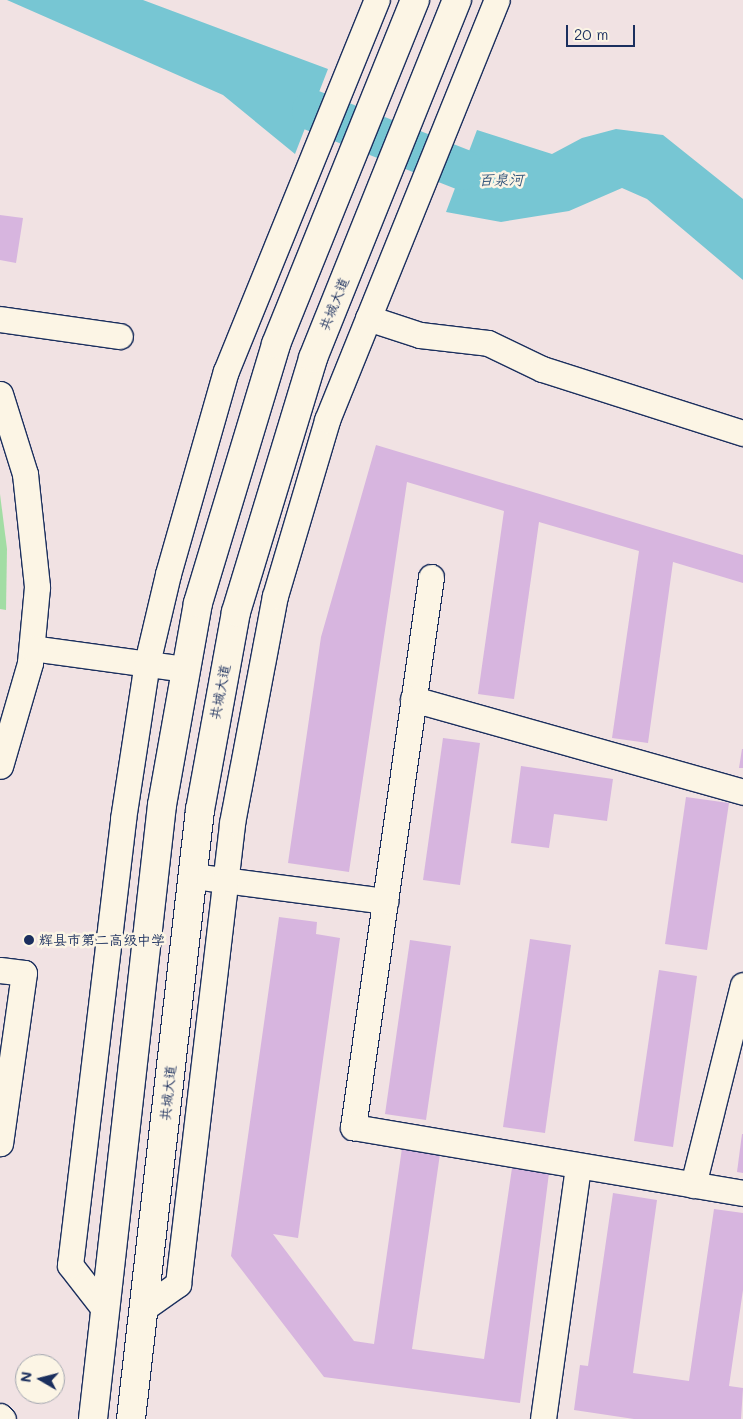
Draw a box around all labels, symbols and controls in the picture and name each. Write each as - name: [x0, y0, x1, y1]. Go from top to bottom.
- scale bar: [568, 15, 637, 47]
- text: 20 m: [574, 24, 608, 44]
- water label: 百泉河: [479, 171, 523, 189]
- street label: 共城大道: [316, 275, 352, 333]
- street label: 共城大道: [206, 663, 234, 721]
- place label: 辉县市第二高级中学: [39, 932, 165, 948]
- marker: 辉县市第二高级中学: [23, 934, 35, 946]
- street label: 共城大道: [157, 1064, 179, 1122]
- north arrow: [15, 1354, 65, 1404]
- text: N: [15, 1370, 36, 1384]

